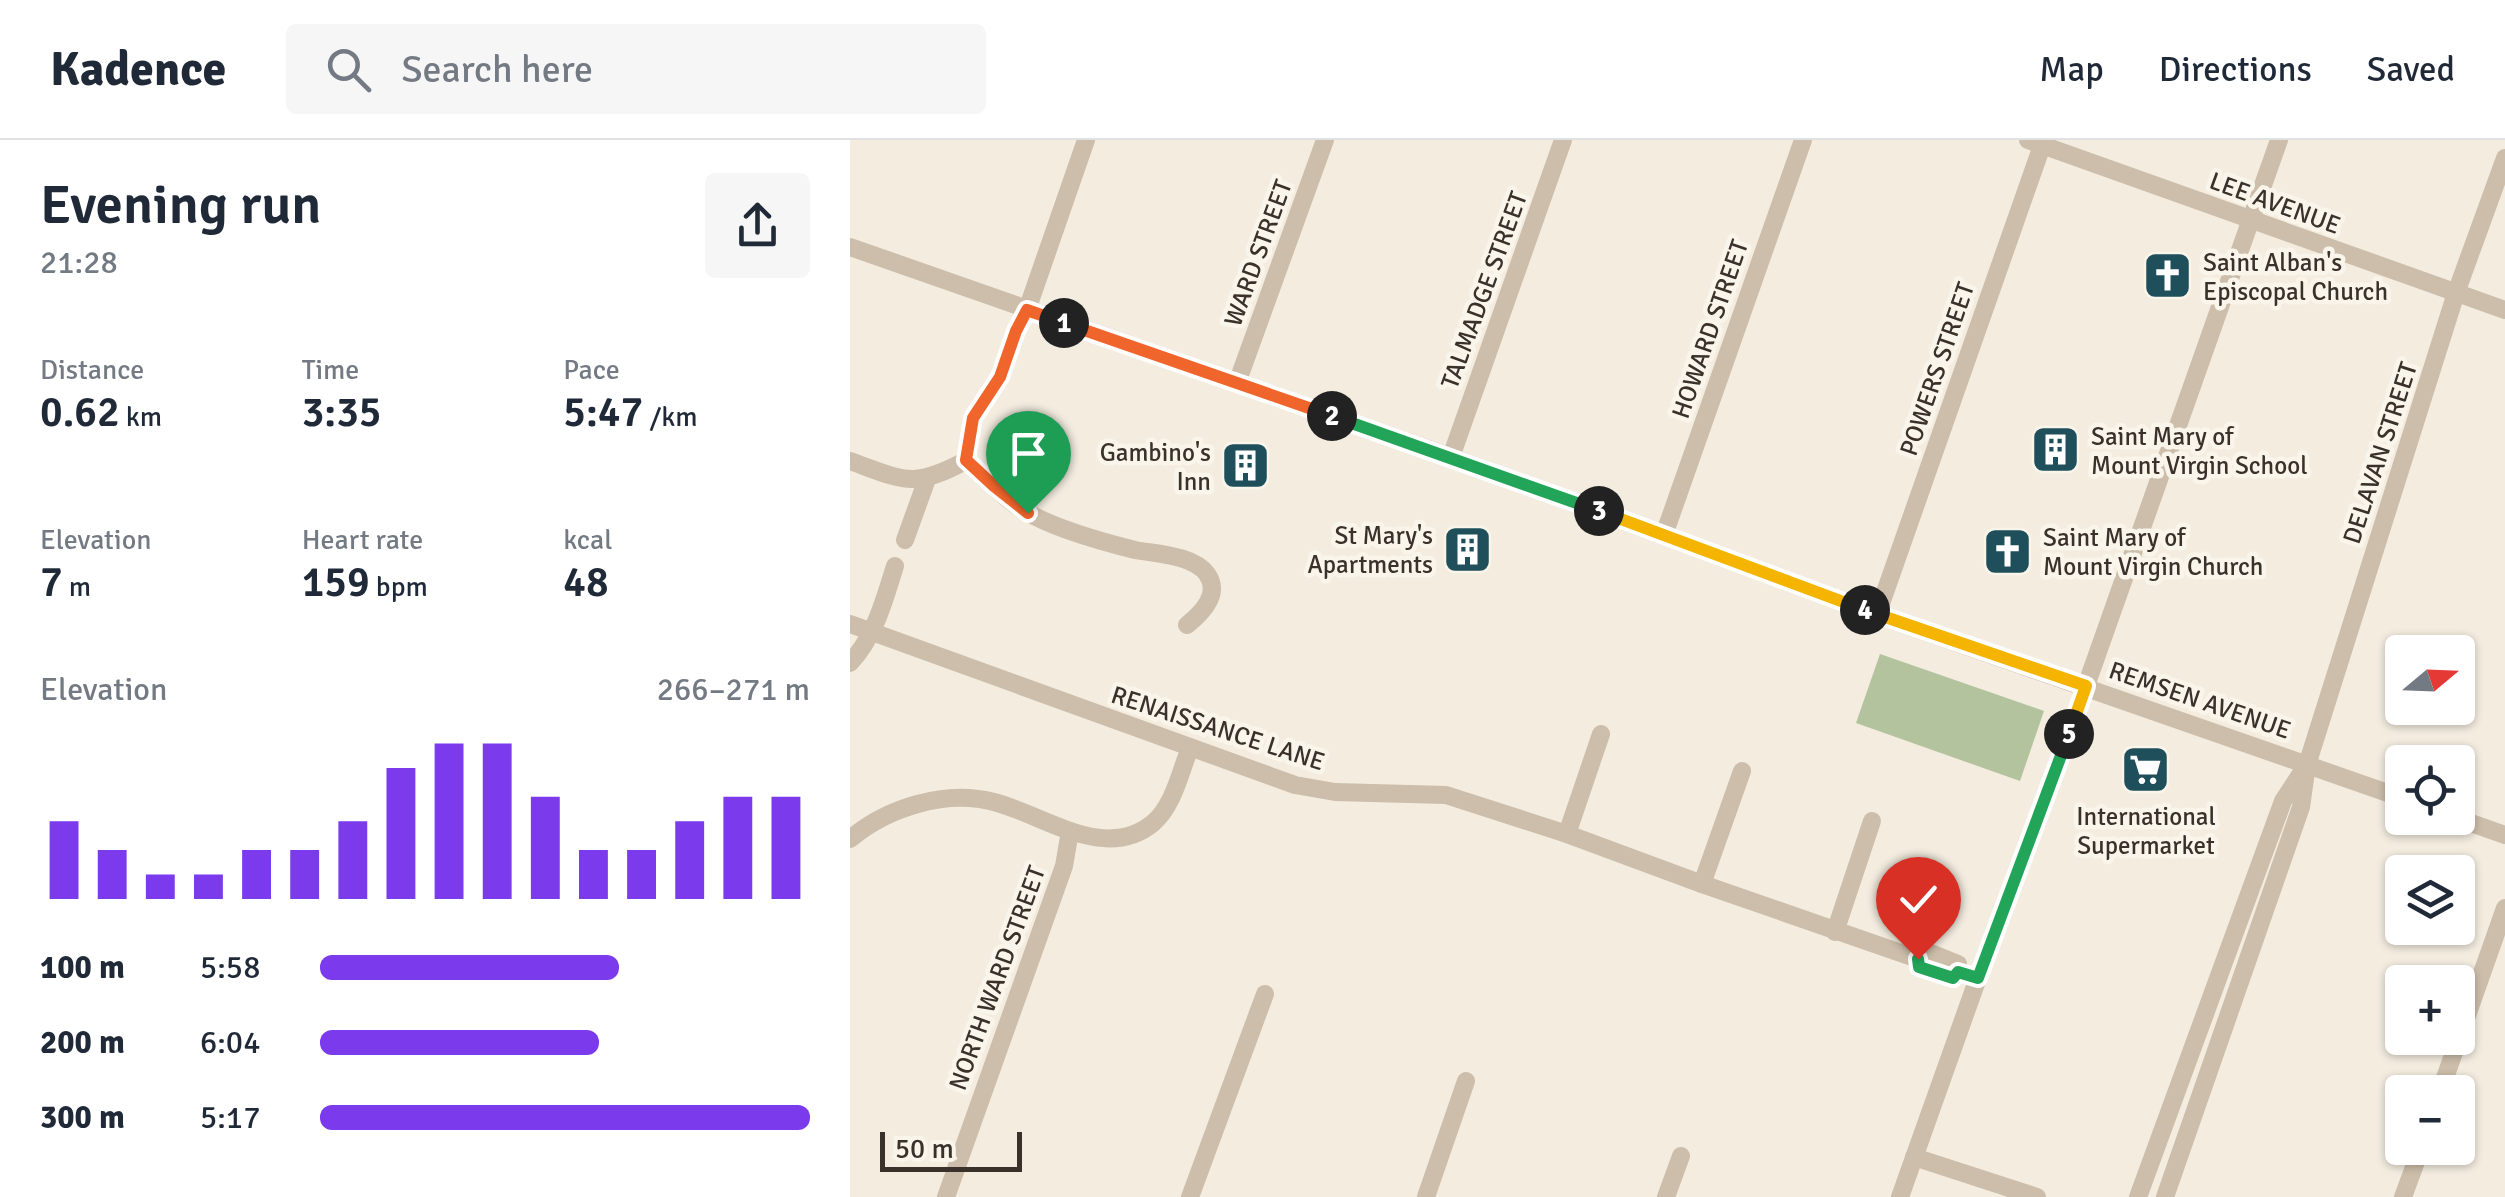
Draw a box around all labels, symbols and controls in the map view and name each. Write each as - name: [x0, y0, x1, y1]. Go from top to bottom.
- search box: [286, 24, 986, 114]
- text: Kadence: [50, 40, 226, 99]
- icon: search: [321, 42, 376, 97]
- text: Search here: [401, 46, 593, 93]
- text: Map: [2039, 48, 2104, 91]
- text: Directions: [2159, 48, 2312, 91]
- text: Saved: [2367, 48, 2455, 91]
- street label: LEE AVENUE: [2205, 165, 2345, 241]
- text: Evening run: [40, 171, 321, 239]
- button: share: [705, 173, 810, 278]
- street label: WARD STREET: [1217, 175, 1299, 331]
- street label: TALMADGE STREET: [1434, 187, 1534, 393]
- street label: HOWARD STREET: [1665, 235, 1755, 422]
- text: 21:28: [40, 243, 118, 282]
- place label: Saint Alban's Episcopal Church: [2203, 247, 2388, 307]
- church icon: Saint Alban's Episcopal Church: [2142, 250, 2194, 302]
- street label: POWERS STREET: [1893, 277, 1981, 460]
- pin: 1: [1039, 298, 1089, 348]
- text: 1: [1056, 306, 1072, 340]
- text: Distance: [40, 353, 144, 387]
- text: Time: [302, 353, 359, 387]
- text: Pace: [563, 353, 620, 387]
- street label: DELAVAN STREET: [2336, 358, 2424, 548]
- text: 0.62: [40, 387, 120, 438]
- text: 3:35: [302, 387, 382, 438]
- text: 5:47: [563, 387, 643, 438]
- pin: 2: [1307, 391, 1357, 441]
- text: 2: [1324, 399, 1340, 433]
- text: km: [120, 400, 162, 434]
- text: /km: [643, 400, 698, 434]
- pin: [986, 411, 1071, 514]
- place label: Saint Mary of Mount Virgin School: [2091, 421, 2308, 481]
- building icon: Saint Mary of Mount Virgin School: [2030, 424, 2082, 476]
- icon: arrive: [1001, 426, 1056, 481]
- place label: Gambino's Inn: [1100, 437, 1211, 497]
- building icon: Gambino's Inn: [1220, 440, 1272, 492]
- pin: 3: [1574, 486, 1624, 536]
- text: 3: [1591, 494, 1607, 528]
- place label: St Mary's Apartments: [1308, 520, 1433, 580]
- place label: Saint Mary of Mount Virgin Church: [2043, 522, 2263, 582]
- text: Elevation: [40, 523, 152, 557]
- text: Heart rate: [302, 523, 423, 557]
- text: kcal: [563, 523, 612, 557]
- building icon: St Mary's Apartments: [1442, 523, 1494, 575]
- church icon: Saint Mary of Mount Virgin Church: [1982, 525, 2034, 577]
- text: 7: [40, 557, 63, 608]
- text: 159: [302, 557, 370, 608]
- text: 48: [563, 557, 609, 608]
- text: m: [63, 570, 91, 604]
- text: bpm: [370, 570, 428, 604]
- pin: 4: [1840, 585, 1890, 635]
- text: 4: [1857, 593, 1873, 627]
- north arrow: [2385, 635, 2475, 725]
- map controls: [2385, 635, 2475, 1165]
- street label: REMSEN AVENUE: [2105, 654, 2295, 746]
- text: Elevation: [40, 670, 167, 709]
- text: 266–271 m: [657, 670, 810, 709]
- street label: RENAISSANCE LANE: [1107, 679, 1329, 777]
- pin: 5: [2044, 709, 2094, 759]
- text: 5: [2061, 717, 2077, 751]
- supermarket icon: International Supermarket: [2120, 744, 2172, 796]
- button: locate: [2385, 745, 2475, 835]
- place label: International Supermarket: [2076, 801, 2216, 861]
- button: layers: [2385, 855, 2475, 945]
- pin: [1876, 857, 1961, 960]
- street label: NORTH WARD STREET: [942, 861, 1052, 1094]
- icon: check: [1891, 872, 1946, 927]
- text: 100 m: [40, 948, 125, 987]
- text: 5:58: [200, 948, 260, 987]
- button: +: [2385, 965, 2475, 1055]
- text: 200 m: [40, 1023, 125, 1062]
- text: 6:04: [200, 1023, 260, 1062]
- button: −: [2385, 1075, 2475, 1165]
- text: 300 m: [40, 1098, 125, 1137]
- text: 5:17: [200, 1098, 260, 1137]
- scale bar: [880, 1127, 1022, 1172]
- text: 50 m: [895, 1132, 954, 1166]

